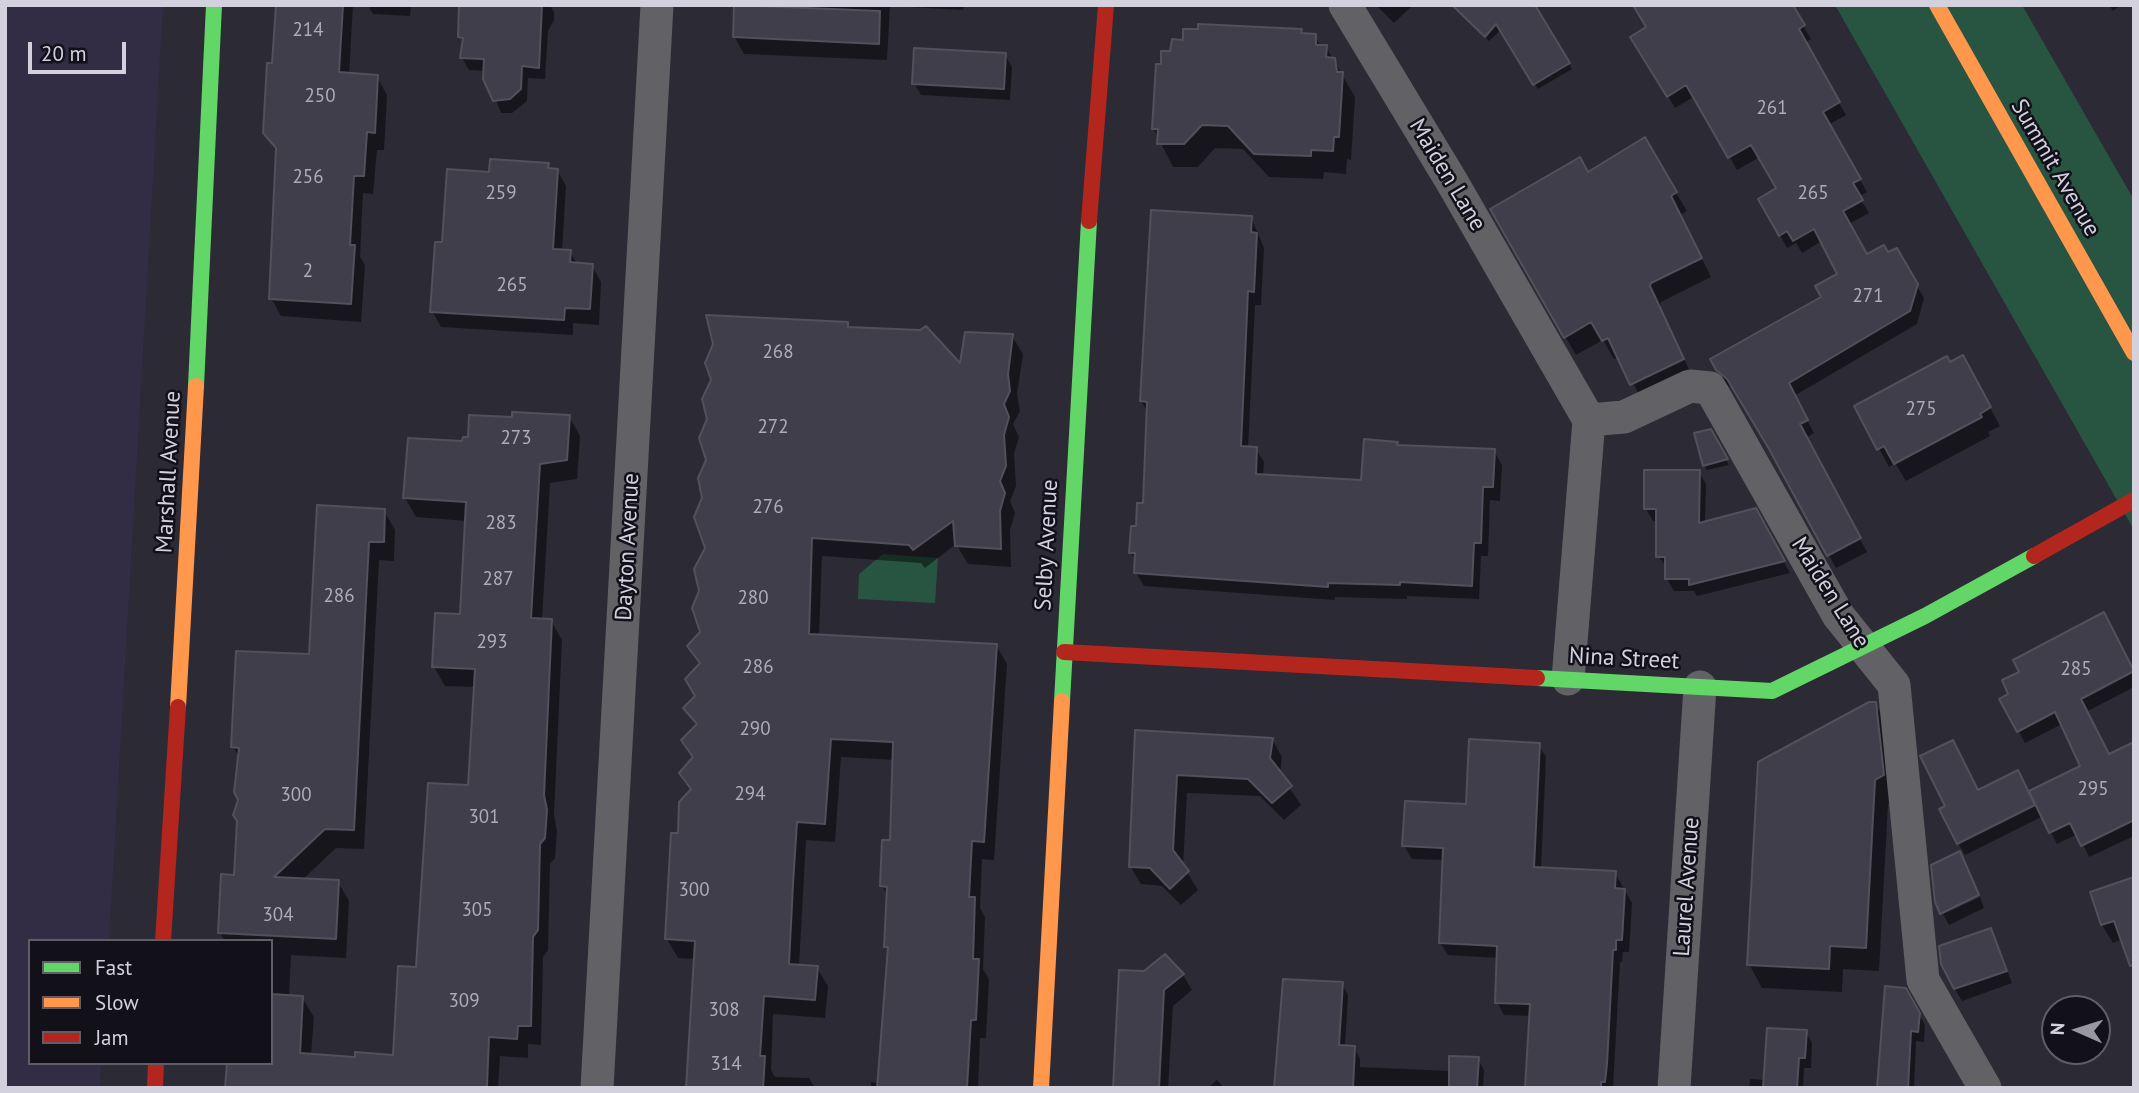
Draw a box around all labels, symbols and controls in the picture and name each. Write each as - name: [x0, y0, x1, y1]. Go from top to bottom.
- house number: 214: [292, 20, 324, 42]
- scale bar: [32, 28, 130, 72]
- text: 20 m: [41, 40, 87, 67]
- house number: 250: [304, 86, 336, 108]
- street label: Summit Avenue: [2005, 94, 2105, 242]
- house number: 261: [1756, 98, 1788, 120]
- street label: Maiden Lane: [1403, 114, 1491, 236]
- house number: 256: [292, 167, 324, 189]
- house number: 259: [485, 183, 517, 205]
- house number: 265: [1797, 183, 1829, 205]
- house number: 2: [303, 261, 313, 283]
- house number: 265: [496, 275, 528, 297]
- house number: 271: [1852, 286, 1884, 308]
- house number: 268: [762, 342, 794, 364]
- street label: Marshall Avenue: [151, 390, 187, 554]
- house number: 275: [1905, 399, 1937, 421]
- house number: 272: [757, 417, 789, 439]
- house number: 273: [500, 428, 532, 450]
- street label: Dayton Avenue: [610, 473, 646, 621]
- street label: Selby Avenue: [1030, 479, 1064, 611]
- house number: 276: [752, 497, 784, 519]
- house number: 283: [485, 513, 517, 535]
- street label: Maiden Lane: [1785, 532, 1875, 654]
- house number: 287: [482, 569, 514, 591]
- house number: 286: [323, 586, 355, 608]
- house number: 280: [737, 588, 769, 610]
- house number: 293: [476, 632, 508, 654]
- street label: Nina Street: [1568, 642, 1680, 676]
- house number: 286: [742, 657, 774, 679]
- house number: 285: [2060, 659, 2092, 681]
- house number: 290: [739, 719, 771, 741]
- house number: 295: [2077, 779, 2109, 801]
- house number: 294: [734, 784, 766, 806]
- house number: 300: [280, 785, 312, 807]
- house number: 301: [468, 807, 500, 829]
- street label: Laurel Avenue: [1668, 816, 1706, 958]
- house number: 300: [678, 880, 710, 902]
- house number: 305: [461, 900, 493, 922]
- house number: 304: [262, 905, 294, 927]
- legend: [28, 939, 273, 1065]
- text: Fast: [95, 954, 132, 981]
- text: Slow: [95, 989, 139, 1016]
- house number: 309: [448, 991, 480, 1013]
- north arrow: [2041, 995, 2111, 1065]
- house number: 308: [708, 1000, 740, 1022]
- text: N: [2045, 1022, 2069, 1036]
- text: Jam: [95, 1024, 129, 1051]
- house number: 314: [710, 1054, 742, 1076]

